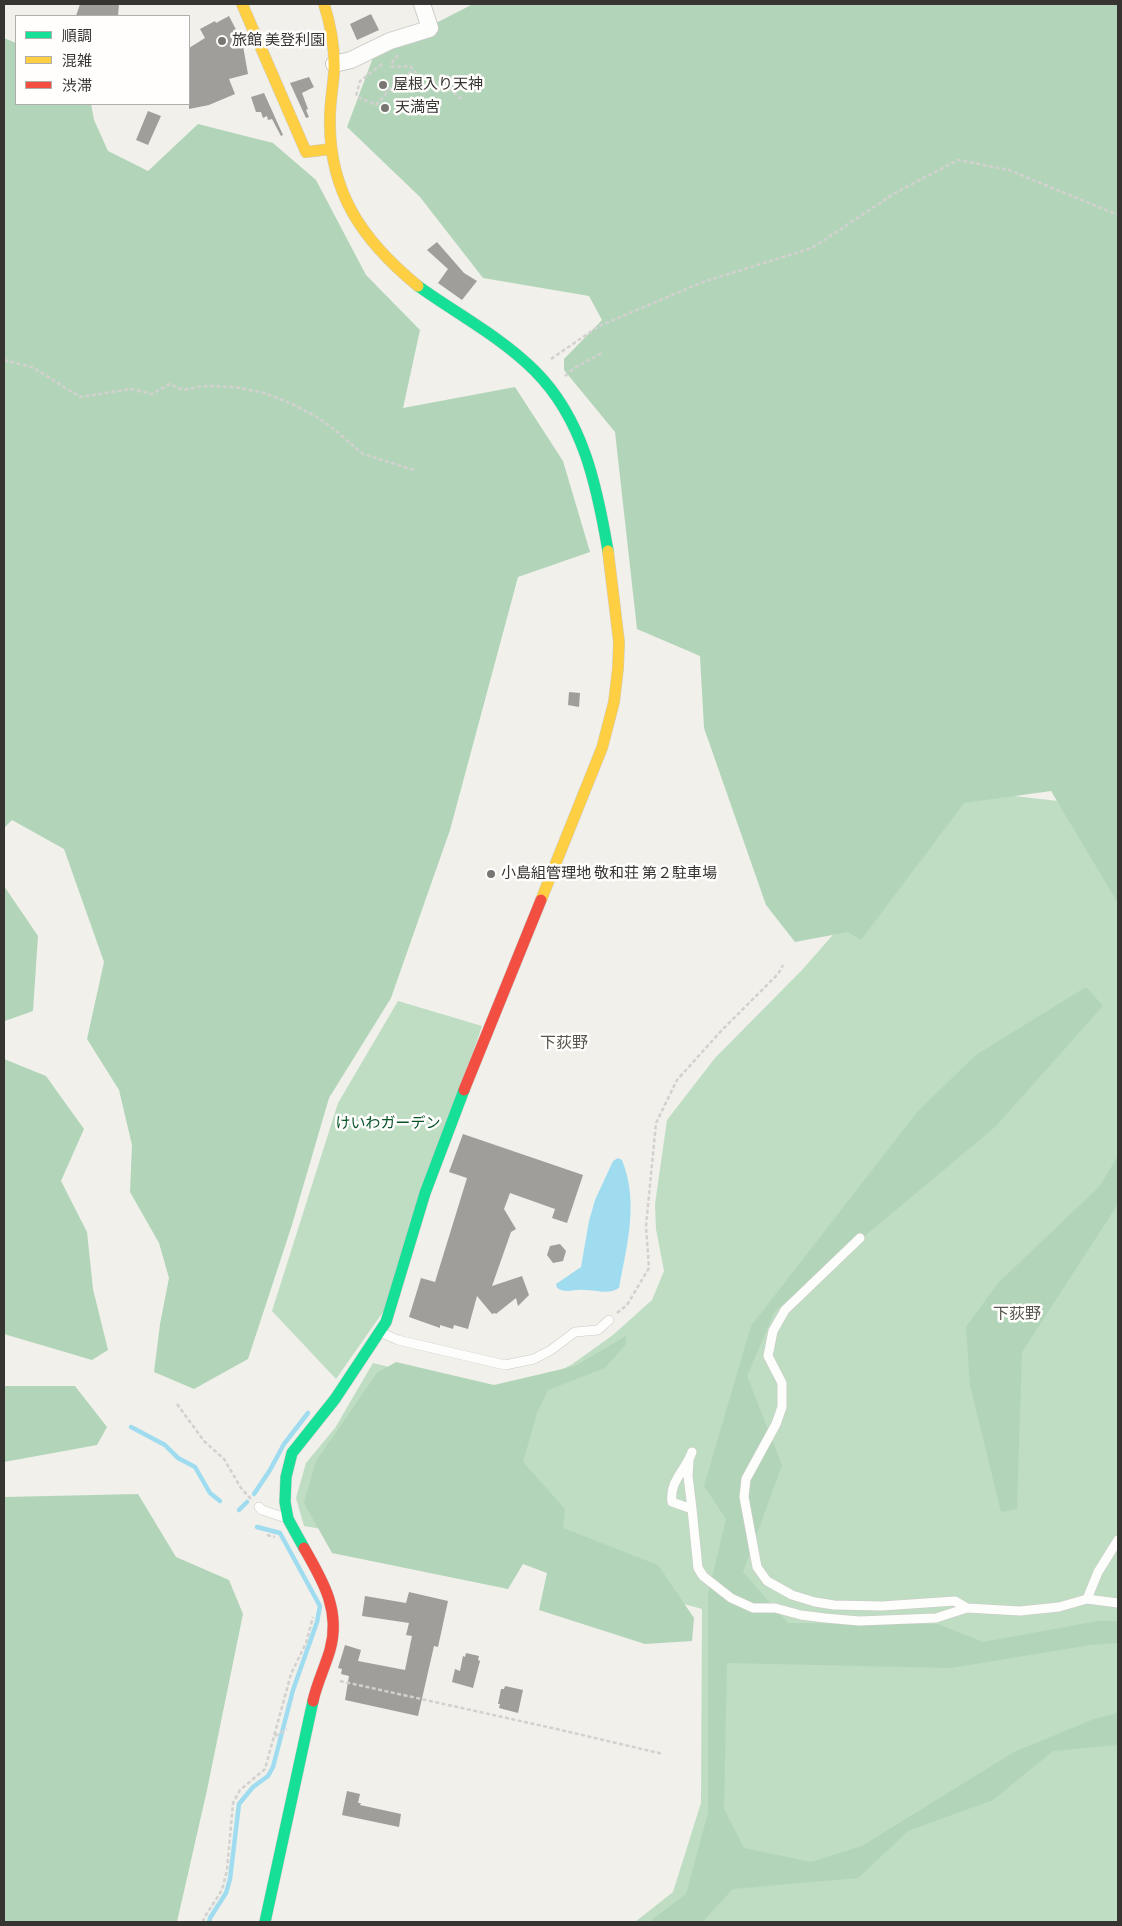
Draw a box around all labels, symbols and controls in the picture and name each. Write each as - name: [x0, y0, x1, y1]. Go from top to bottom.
- legend: [15, 15, 190, 105]
- text: 順調: [62, 25, 92, 46]
- place label: 旅館 美登利園: [232, 32, 325, 50]
- marker: 旅館 美登利園: [216, 35, 228, 47]
- text: 混雑: [62, 50, 92, 71]
- text: 渋滞: [62, 75, 92, 96]
- place label: 屋根入り天神: [393, 76, 483, 94]
- marker: 屋根入り天神: [377, 79, 389, 91]
- place label: 天満宮: [395, 99, 440, 117]
- marker: 天満宮: [379, 102, 391, 114]
- place label: 小島組管理地 敬和荘 第２駐車場: [501, 865, 717, 883]
- marker: 小島組管理地 敬和荘 第２駐車場: [485, 868, 497, 880]
- district label: 下荻野: [540, 1034, 588, 1054]
- park label: けいわガーデン: [336, 1115, 440, 1133]
- district label: 下荻野: [993, 1305, 1041, 1325]

